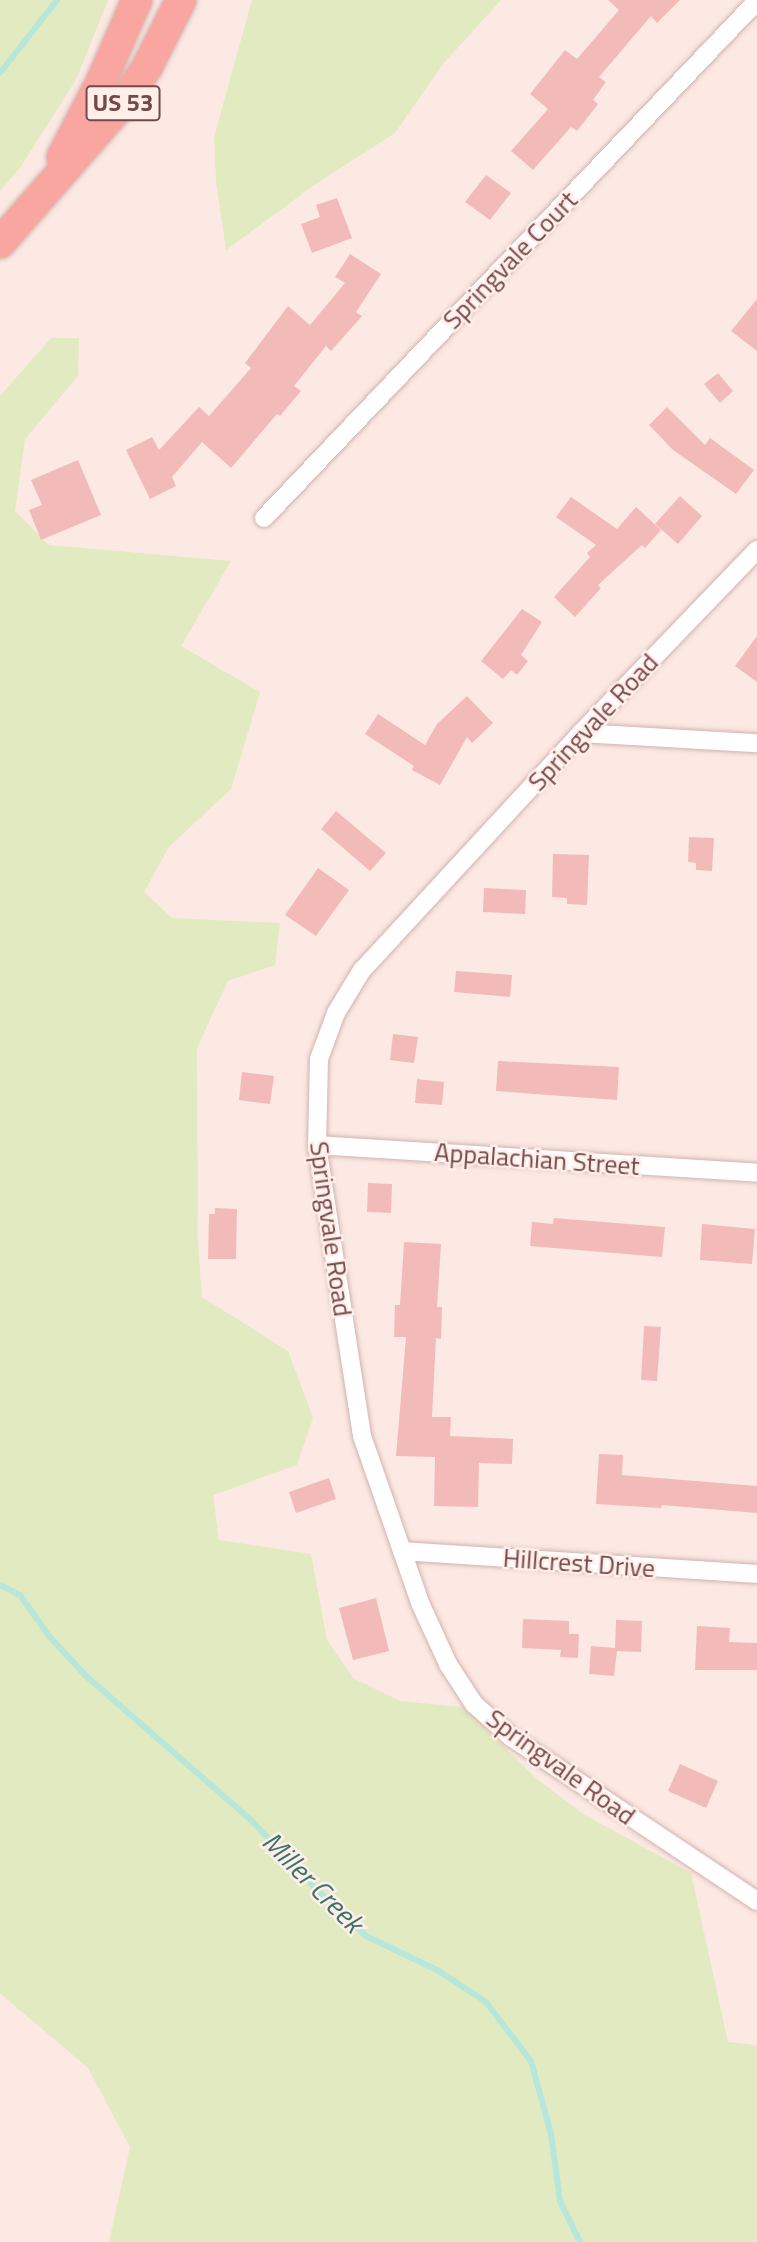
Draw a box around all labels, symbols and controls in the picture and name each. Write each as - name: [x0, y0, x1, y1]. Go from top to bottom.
- road number: US 53: [85, 82, 162, 124]
- street label: Springvale Court: [436, 185, 584, 335]
- street label: Springvale Road: [521, 647, 665, 797]
- street label: Appalachian Street: [433, 1136, 641, 1182]
- street label: Springvale Road: [303, 1140, 359, 1318]
- street label: Hillcrest Drive: [502, 1542, 656, 1584]
- street label: Springvale Road: [481, 1703, 641, 1831]
- water label: Miller Creek: [256, 1825, 370, 1939]

